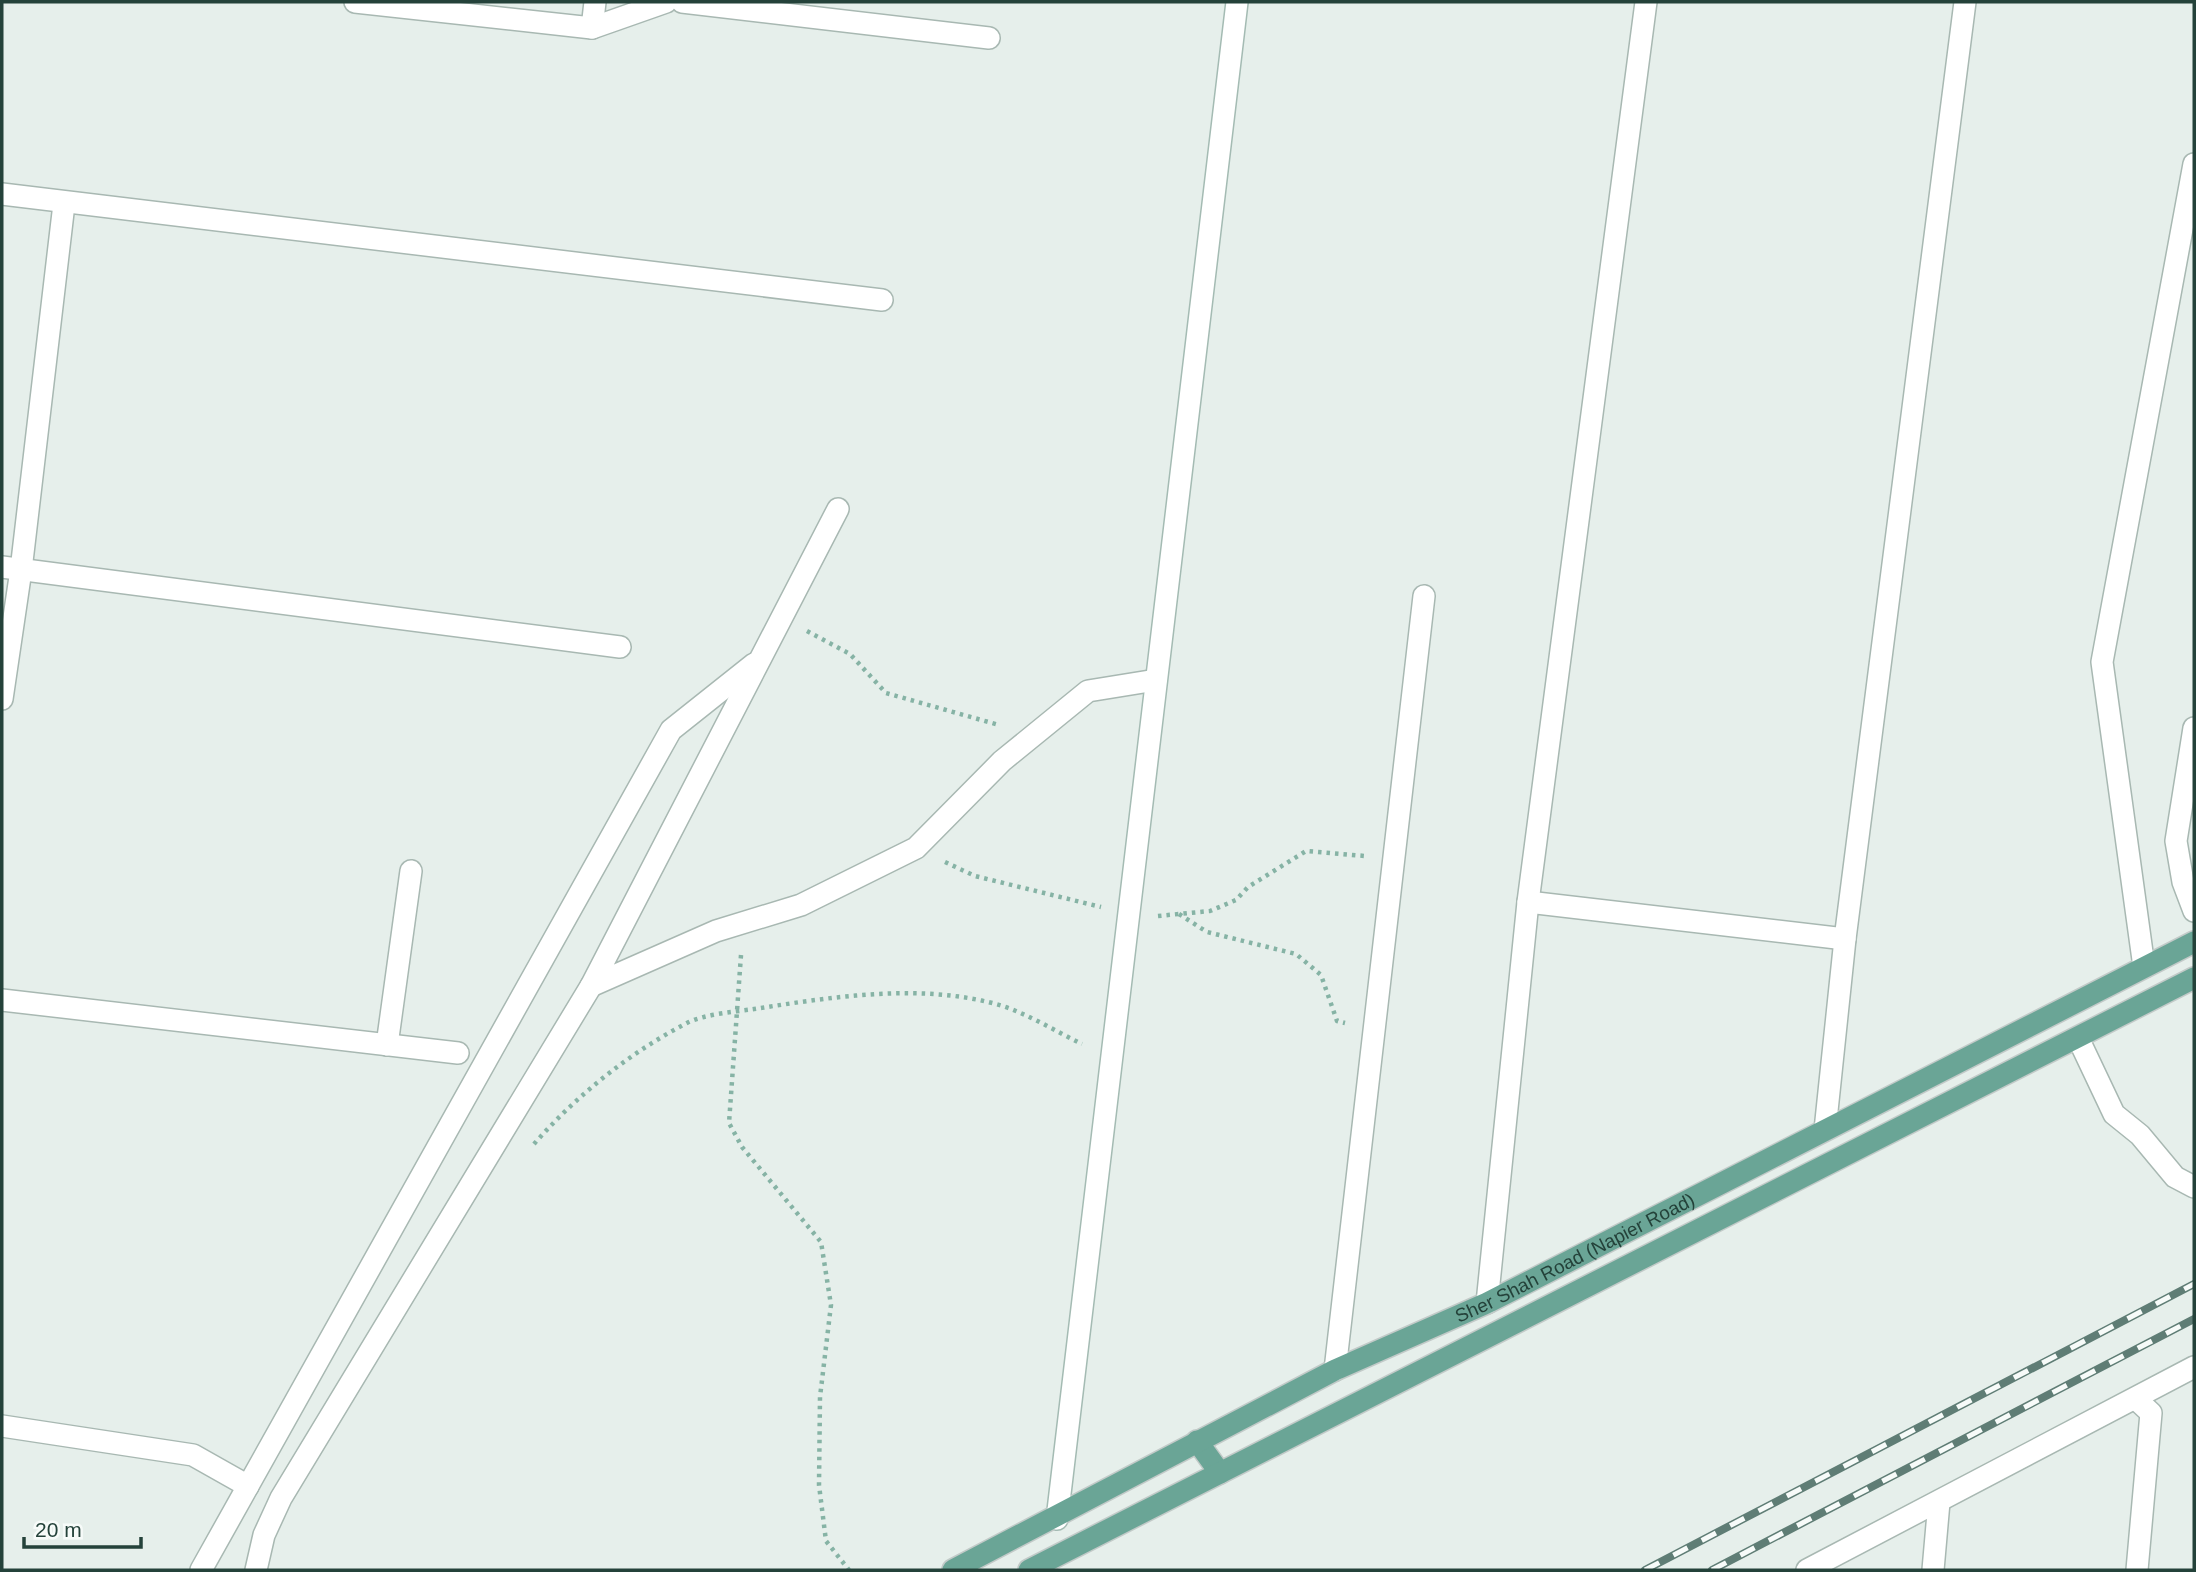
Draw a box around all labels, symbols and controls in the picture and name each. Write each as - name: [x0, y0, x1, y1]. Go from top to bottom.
- street label: Sher Shah Road (Napier Road): [1452, 1188, 1698, 1326]
- scale bar: [24, 1506, 142, 1550]
- text: 20 m: [35, 1518, 82, 1541]

